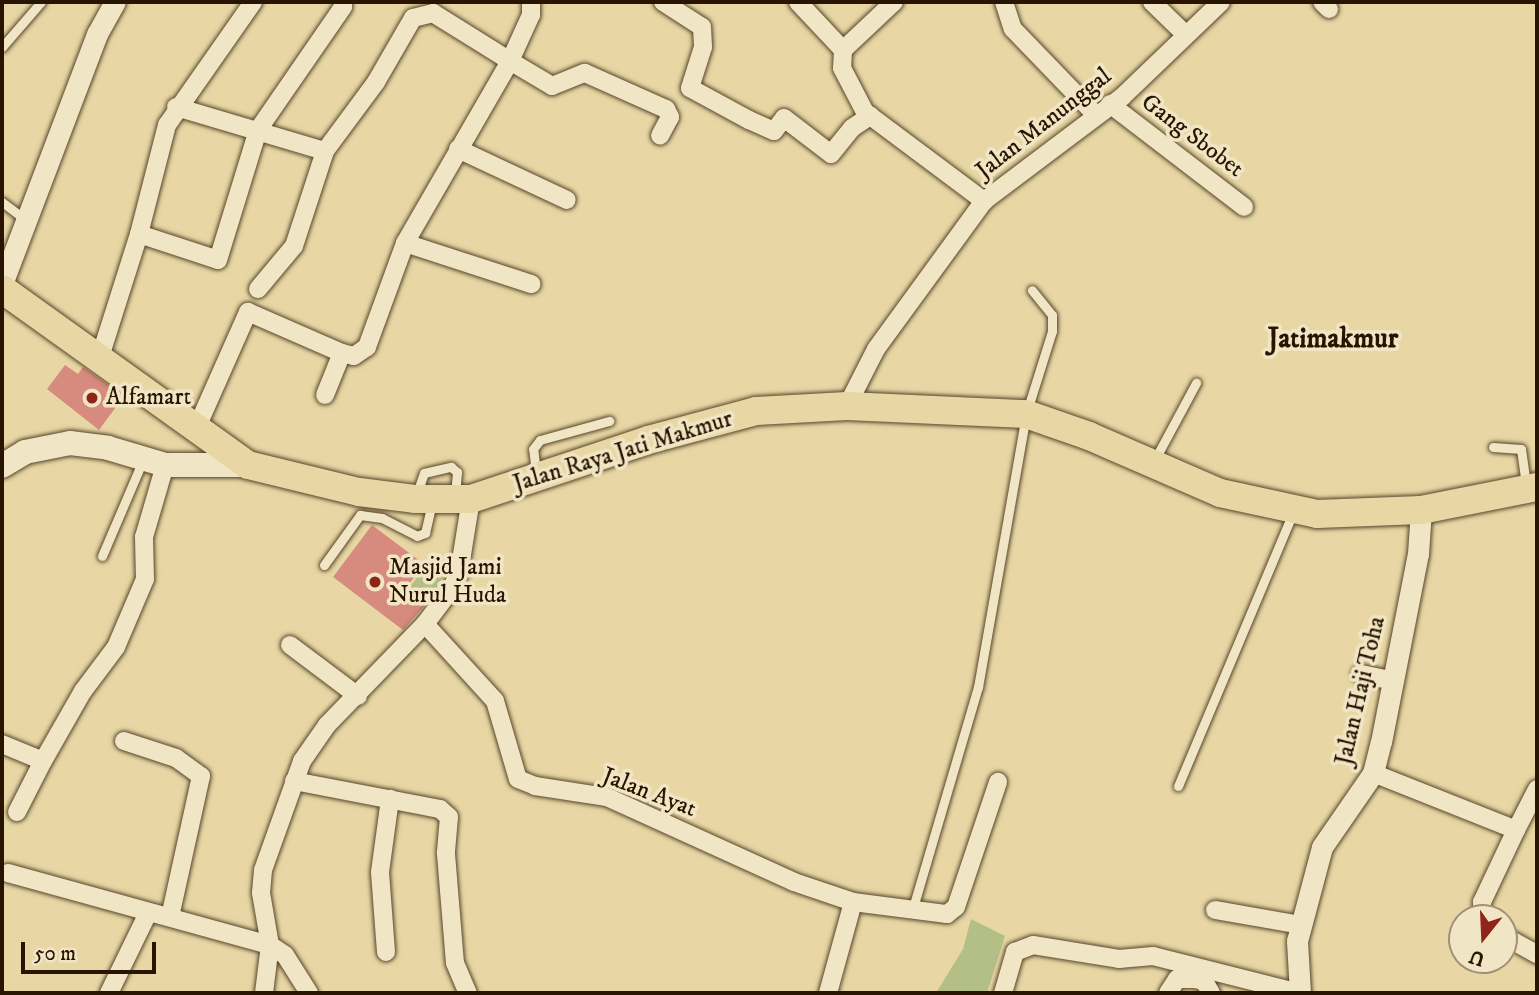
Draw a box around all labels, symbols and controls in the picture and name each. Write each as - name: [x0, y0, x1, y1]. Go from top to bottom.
- street label: Jalan Manunggal: [971, 62, 1117, 186]
- street label: Gang Sbobet: [1135, 88, 1249, 184]
- district label: Jatimakmur: [1268, 322, 1398, 356]
- place label: Alfamart: [106, 384, 191, 412]
- marker: Alfamart: [84, 390, 100, 406]
- street label: Jalan Raya Jati Makmur: [510, 405, 736, 499]
- place label: Masjid Jami Nurul Huda: [389, 554, 506, 610]
- marker: Masjid Jami Nurul Huda: [367, 574, 383, 590]
- street label: Jalan Haji Toha: [1330, 614, 1392, 768]
- street label: Jalan Ayat: [598, 762, 700, 824]
- north arrow: [1448, 904, 1518, 974]
- scale bar: [24, 928, 159, 972]
- text: 50 m: [34, 941, 76, 967]
- text: U: [1466, 944, 1488, 971]

